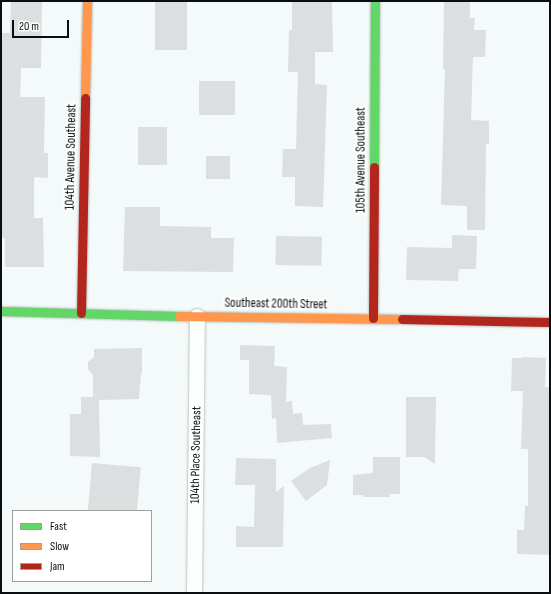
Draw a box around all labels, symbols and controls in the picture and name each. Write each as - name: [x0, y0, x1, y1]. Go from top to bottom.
- scale bar: [14, 12, 71, 38]
- text: 20 m: [19, 19, 39, 34]
- street label: 104th Avenue Southeast: [62, 104, 80, 210]
- street label: 105th Avenue Southeast: [353, 107, 369, 213]
- street label: Southeast 200th Street: [224, 295, 328, 313]
- street label: 104th Place Southeast: [187, 406, 205, 504]
- legend: [12, 510, 152, 582]
- text: Fast: [50, 519, 67, 534]
- text: Slow: [50, 539, 69, 554]
- text: Jam: [50, 559, 65, 574]

